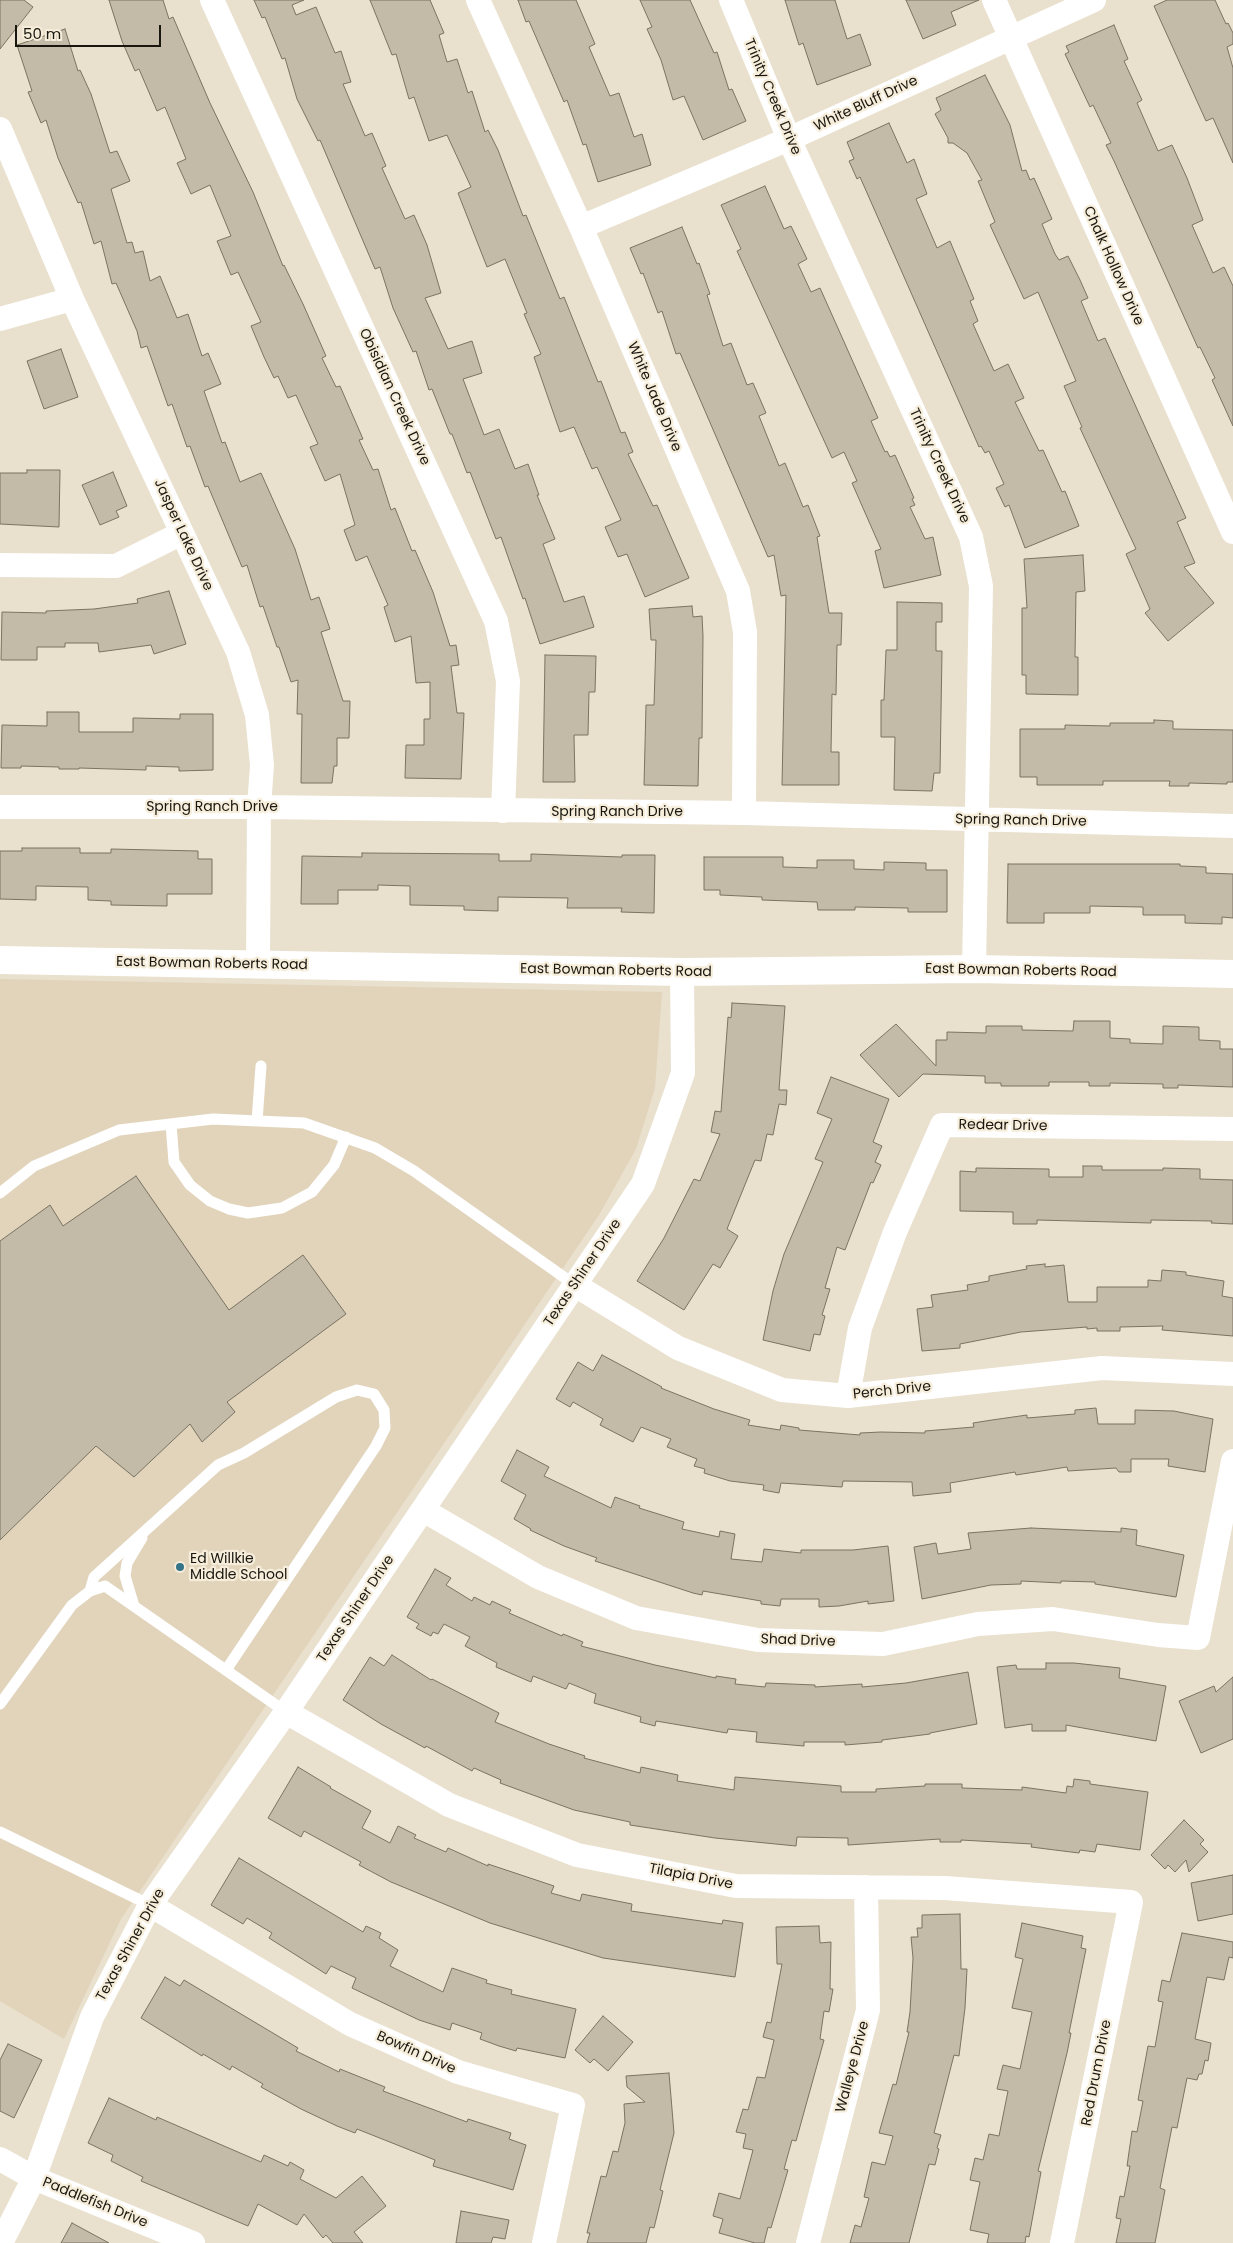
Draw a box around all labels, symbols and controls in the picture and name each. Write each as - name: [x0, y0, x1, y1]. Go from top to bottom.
- scale bar: [18, 15, 164, 47]
- text: 50 m: [23, 23, 61, 44]
- street label: Trinity Creek Drive: [740, 36, 804, 158]
- street label: White Bluff Drive: [811, 73, 921, 135]
- street label: Chalk Hollow Drive: [1079, 204, 1147, 328]
- street label: Obisidian Creek Drive: [355, 326, 433, 468]
- street label: White Jade Drive: [623, 340, 685, 454]
- street label: Trinity Creek Drive: [905, 406, 973, 526]
- street label: Jasper Lake Drive: [150, 476, 216, 594]
- street label: Spring Ranch Drive: [146, 799, 278, 815]
- street label: Spring Ranch Drive: [551, 804, 683, 820]
- street label: Spring Ranch Drive: [955, 811, 1087, 831]
- street label: East Bowman Roberts Road: [116, 954, 308, 974]
- street label: East Bowman Roberts Road: [520, 961, 712, 981]
- street label: East Bowman Roberts Road: [925, 961, 1117, 981]
- street label: Redear Drive: [958, 1117, 1048, 1135]
- street label: Texas Shiner Drive: [541, 1216, 625, 1330]
- street label: Perch Drive: [852, 1379, 932, 1403]
- place label: Ed Willkie Middle School: [190, 1551, 287, 1584]
- street label: Texas Shiner Drive: [314, 1552, 398, 1666]
- marker: Ed Willkie Middle School: [174, 1561, 186, 1573]
- street label: Shad Drive: [760, 1631, 836, 1651]
- street label: Tilapia Drive: [648, 1861, 734, 1893]
- street label: Texas Shiner Drive: [93, 1886, 169, 2004]
- street label: Walleye Drive: [833, 2019, 873, 2115]
- street label: Red Drum Drive: [1078, 2019, 1116, 2127]
- street label: Bowfin Drive: [374, 2028, 458, 2078]
- street label: Paddlefish Drive: [40, 2174, 150, 2232]

